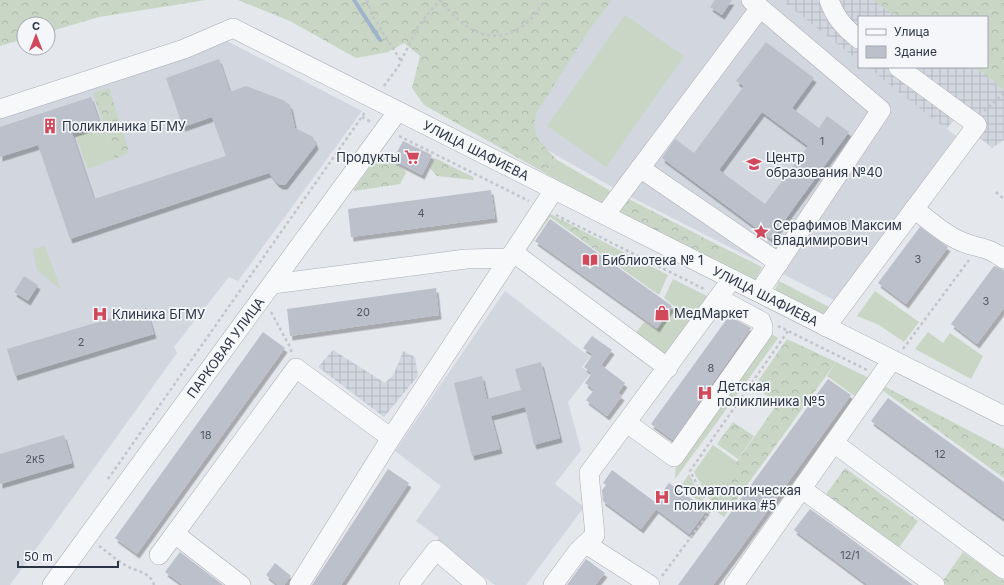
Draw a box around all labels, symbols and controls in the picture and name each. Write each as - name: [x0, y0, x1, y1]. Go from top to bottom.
- north arrow: [16, 16, 56, 56]
- legend: [858, 16, 988, 68]
- text: С: [32, 19, 40, 33]
- text: Улица: [894, 24, 929, 39]
- text: Здание: [894, 44, 937, 59]
- building icon: Поликлиника БГМУ: [41, 117, 59, 135]
- street label: УЛИЦА ШАФИЕВА: [420, 117, 532, 184]
- place label: Поликлиника БГМУ: [62, 118, 186, 134]
- house number: 1: [820, 134, 824, 148]
- supermarket icon: Продукты: [403, 148, 421, 166]
- place label: Продукты: [336, 149, 400, 165]
- place label: Центр образования №40: [766, 149, 883, 180]
- school or university icon: Центр образования №40: [745, 155, 763, 173]
- house number: 4: [417, 206, 425, 220]
- place label: Серафимов Максим Владимирович: [773, 217, 902, 248]
- place icon: Серафимов Максим Владимирович: [752, 223, 770, 241]
- library icon: Библиотека № 1: [581, 251, 599, 269]
- place label: Библиотека № 1: [602, 252, 703, 268]
- house number: 3: [915, 252, 922, 266]
- street label: УЛИЦА ШАФИЕВА: [710, 263, 821, 329]
- street label: ПАРКОВАЯ УЛИЦА: [183, 294, 267, 401]
- house number: 3: [983, 294, 990, 308]
- shop icon: МедМаркет: [653, 304, 671, 322]
- hospital icon: Клиника БГМУ: [91, 305, 109, 323]
- house number: 20: [356, 305, 370, 319]
- place label: МедМаркет: [674, 305, 749, 321]
- place label: Клиника БГМУ: [112, 306, 205, 322]
- house number: 2: [78, 335, 84, 349]
- house number: 8: [708, 361, 715, 375]
- place label: Детская поликлиника №5: [717, 378, 825, 409]
- hospital icon: Детская поликлиника №5: [696, 384, 714, 402]
- house number: 18: [200, 428, 212, 442]
- house number: 12: [934, 447, 946, 461]
- house number: 2к5: [25, 452, 45, 466]
- place label: Стоматологическая поликлиника #5: [674, 482, 801, 513]
- hospital icon: Стоматологическая поликлиника #5: [653, 488, 671, 506]
- scale bar: [18, 543, 118, 569]
- house number: 12/1: [840, 548, 860, 562]
- text: 50 m: [24, 549, 53, 564]

